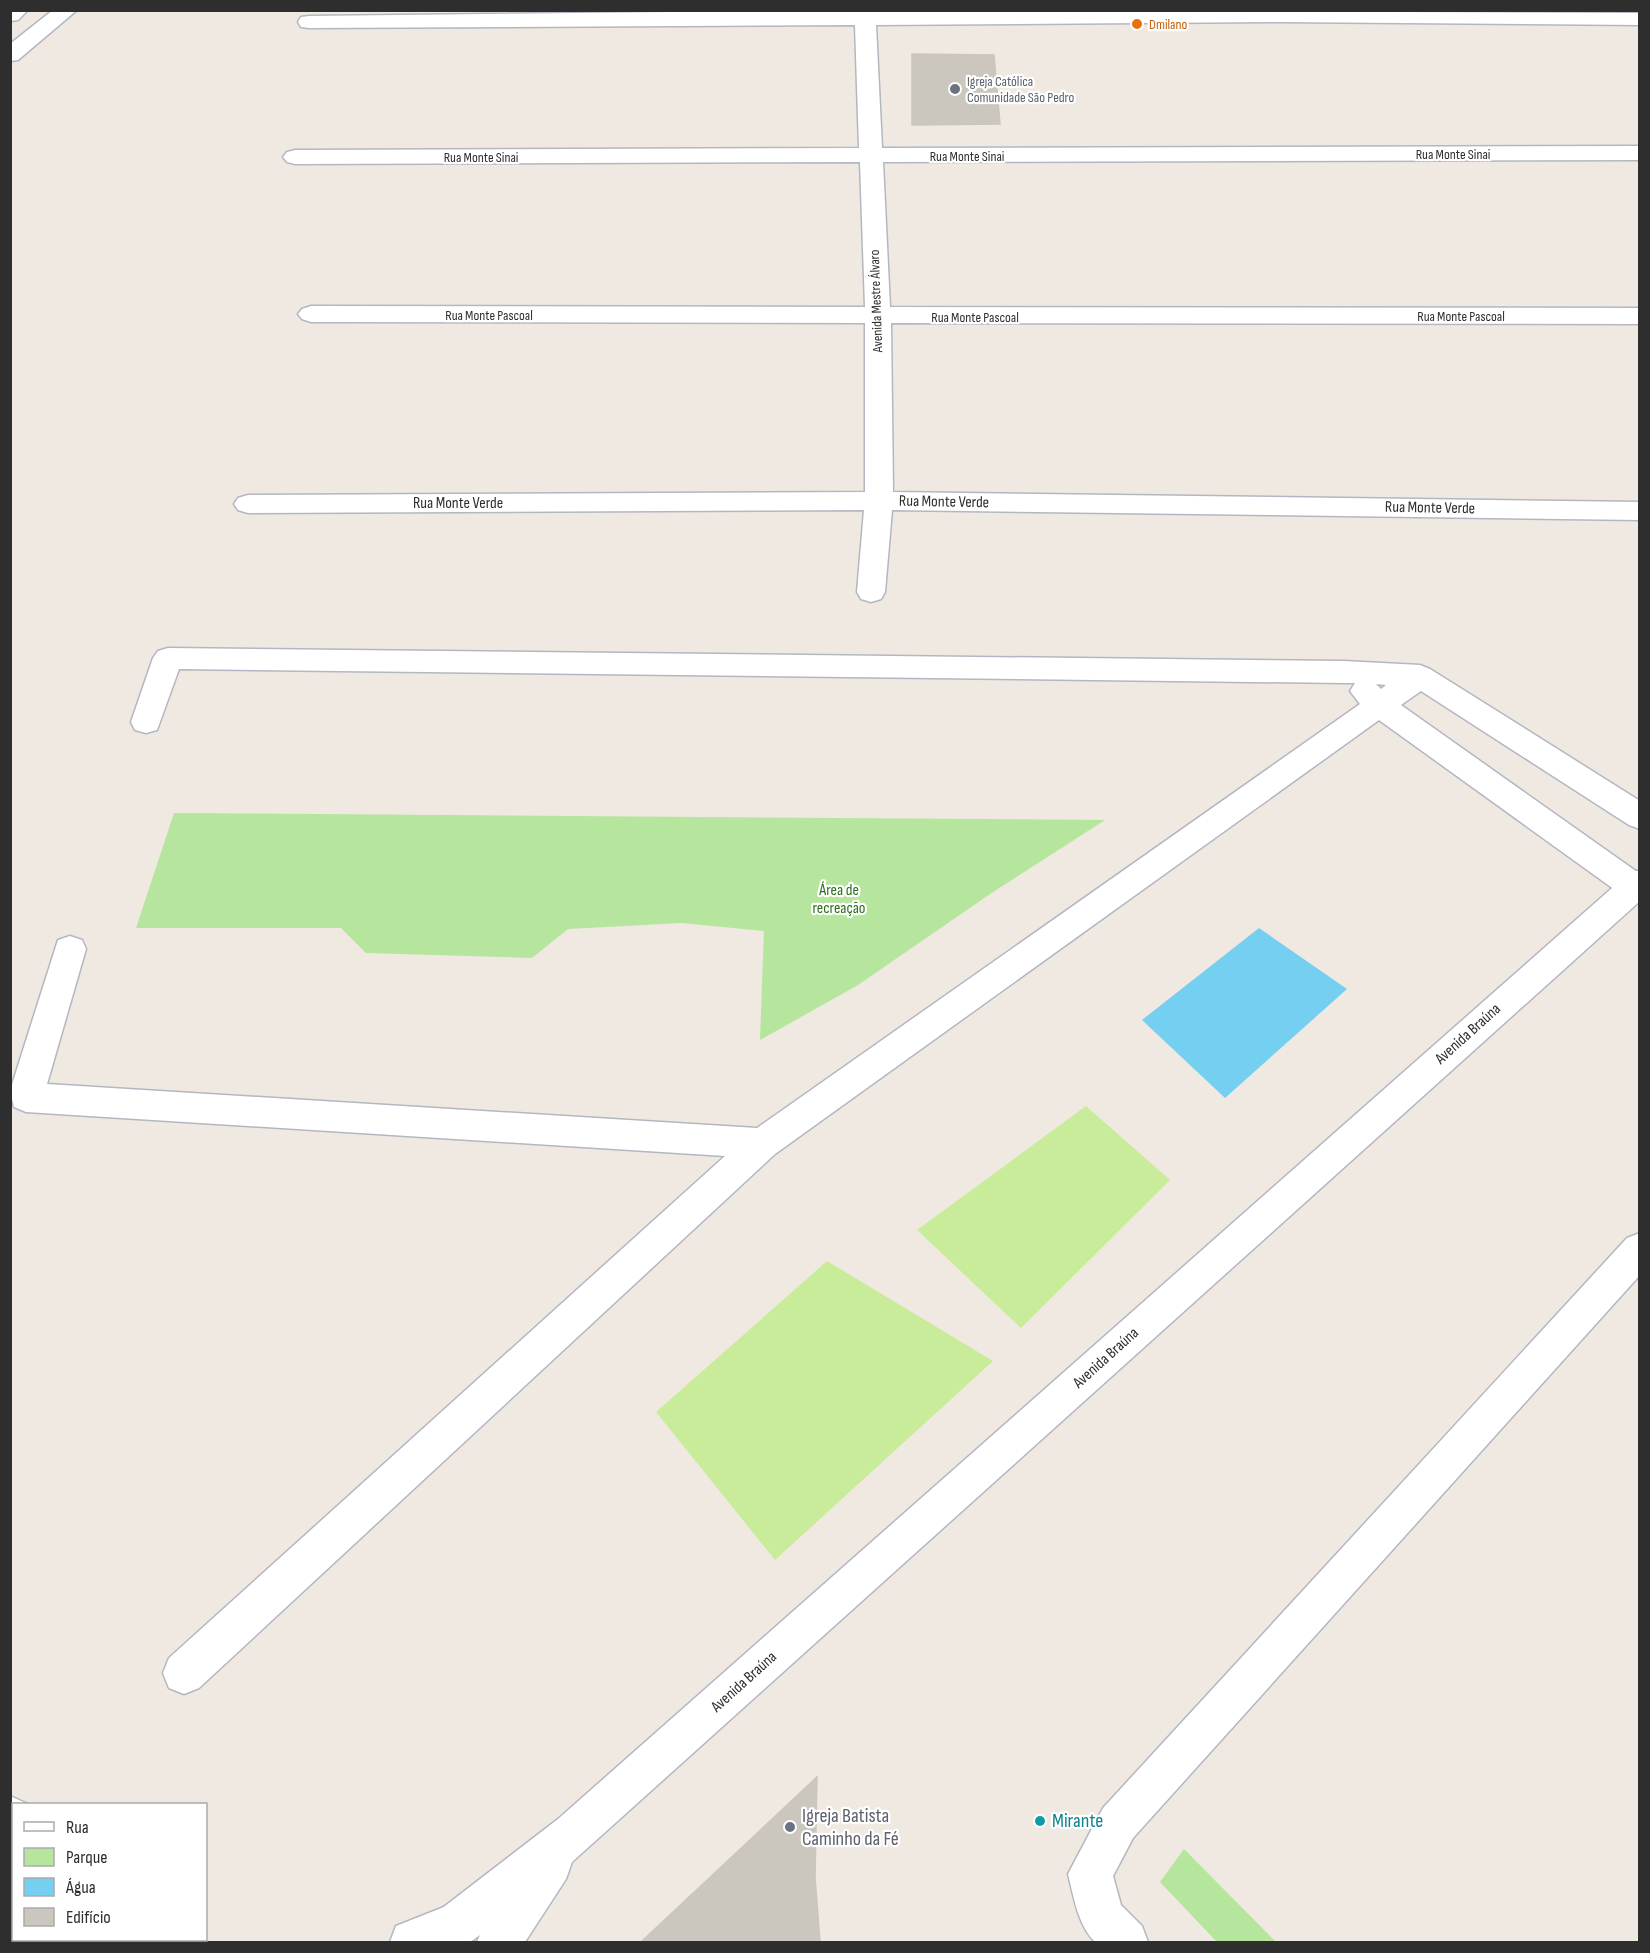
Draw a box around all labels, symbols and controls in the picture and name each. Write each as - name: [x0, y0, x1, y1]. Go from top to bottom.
- place label: Dmilano: [1149, 16, 1187, 33]
- marker: Dmilano: [1130, 17, 1144, 31]
- place label: Igreja Católica Comunidade São Pedro: [967, 73, 1074, 106]
- marker: Igreja Católica Comunidade São Pedro: [948, 82, 962, 96]
- street label: Rua Monte Sinai: [1416, 146, 1490, 163]
- street label: Rua Monte Sinai: [930, 148, 1004, 165]
- street label: Rua Monte Sinai: [444, 149, 518, 166]
- street label: Avenida Mestre Álvaro: [866, 249, 886, 354]
- street label: Rua Monte Pascoal: [445, 307, 533, 324]
- street label: Rua Monte Pascoal: [1417, 308, 1505, 325]
- street label: Rua Monte Pascoal: [931, 309, 1019, 326]
- street label: Rua Monte Verde: [899, 492, 989, 512]
- street label: Rua Monte Verde: [413, 494, 503, 513]
- street label: Rua Monte Verde: [1385, 498, 1475, 518]
- park label: Área de recreação: [813, 881, 865, 918]
- street label: Avenida Braúna: [1431, 1000, 1505, 1069]
- street label: Avenida Braúna: [1069, 1324, 1143, 1393]
- street label: Avenida Braúna: [707, 1648, 781, 1717]
- legend: [12, 1803, 207, 1941]
- place label: Igreja Batista Caminho da Fé: [802, 1804, 899, 1851]
- place label: Mirante: [1052, 1809, 1103, 1833]
- marker: Mirante: [1033, 1814, 1047, 1828]
- text: Rua: [66, 1817, 89, 1838]
- marker: Igreja Batista Caminho da Fé: [783, 1820, 797, 1834]
- text: Parque: [66, 1847, 107, 1868]
- text: Água: [65, 1877, 96, 1898]
- text: Edifício: [66, 1907, 111, 1928]

